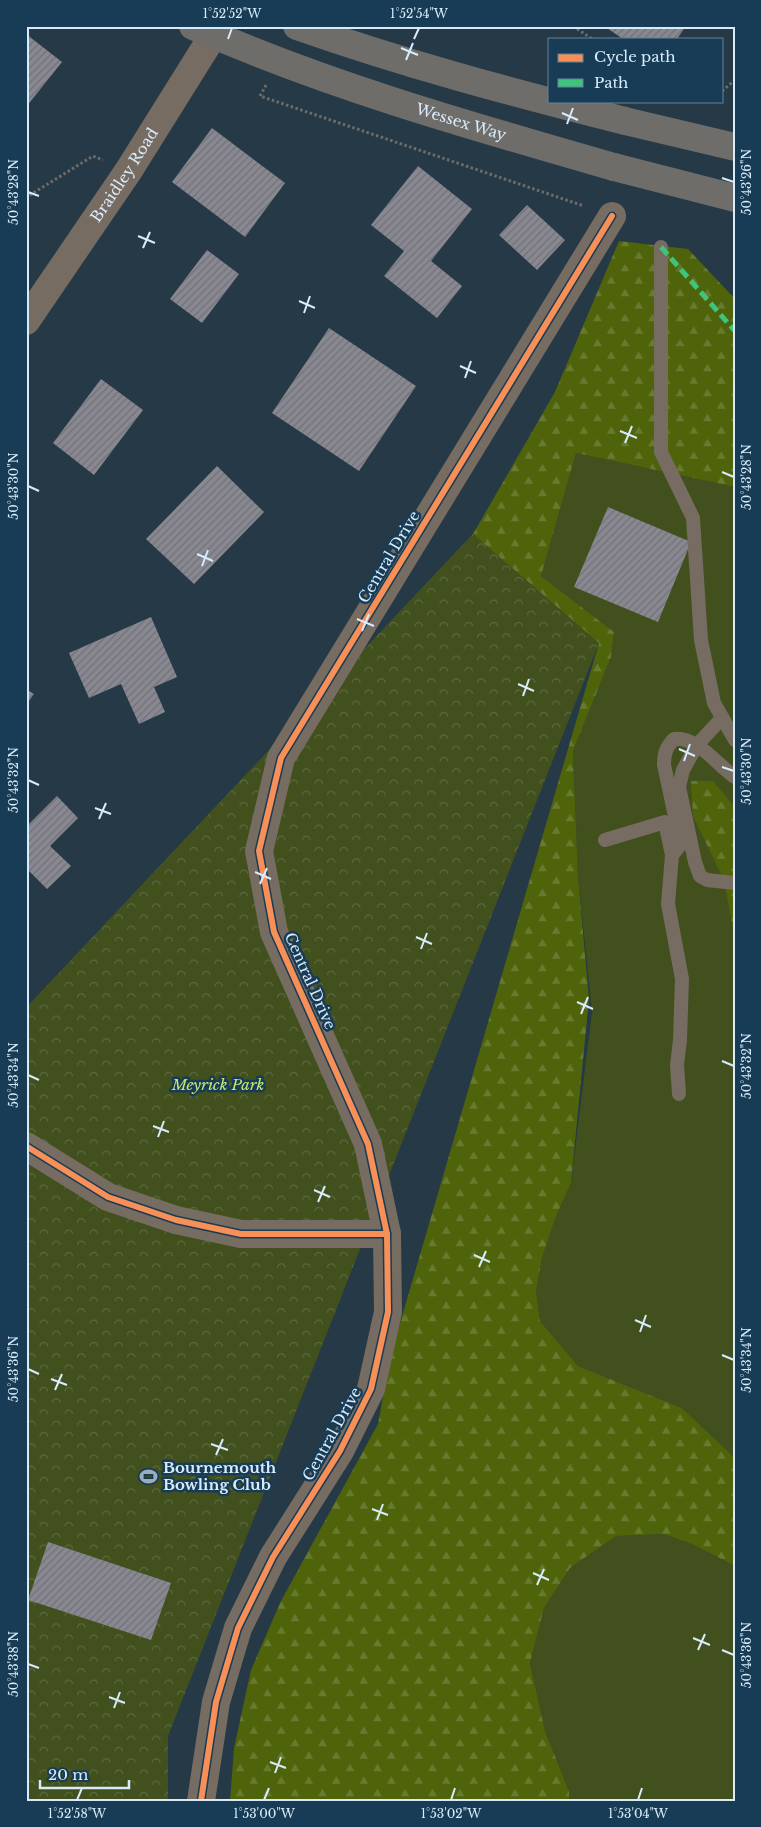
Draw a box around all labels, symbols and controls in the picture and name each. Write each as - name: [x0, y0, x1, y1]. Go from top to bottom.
- text: 1°52'52"W: [203, 6, 262, 21]
- text: 1°52'54"W: [390, 6, 449, 21]
- legend: [548, 38, 724, 102]
- text: Cycle path: [594, 47, 676, 66]
- text: Path: [594, 73, 628, 92]
- street label: Wessex Way: [413, 99, 509, 145]
- street label: Braidley Road: [86, 124, 162, 226]
- text: 50°43'26"N: [739, 149, 754, 215]
- text: 50°43'28"N: [6, 159, 21, 225]
- text: 50°43'28"N: [739, 444, 754, 510]
- text: 50°43'30"N: [6, 452, 21, 520]
- street label: Central Drive: [354, 507, 424, 606]
- text: 50°43'30"N: [739, 737, 754, 805]
- text: 50°43'32"N: [6, 747, 21, 813]
- street label: Central Drive: [281, 929, 340, 1032]
- text: 50°43'32"N: [739, 1033, 754, 1099]
- text: 50°43'34"N: [6, 1042, 21, 1108]
- park label: Meyrick Park: [171, 1075, 264, 1094]
- text: 50°43'34"N: [739, 1327, 754, 1393]
- text: 50°43'36"N: [6, 1336, 21, 1402]
- street label: Central Drive: [298, 1384, 365, 1484]
- place label: Bournemouth Bowling Club: [163, 1458, 276, 1494]
- sports icon: Bournemouth Bowling Club: [139, 1467, 159, 1487]
- text: 50°43'36"N: [739, 1622, 754, 1688]
- text: 50°43'38"N: [6, 1631, 21, 1697]
- scale bar: [40, 1757, 129, 1789]
- text: 20 m: [48, 1765, 88, 1784]
- text: 1°52'58"W: [48, 1806, 107, 1821]
- text: 1°53'00"W: [233, 1806, 296, 1821]
- text: 1°53'02"W: [421, 1806, 482, 1821]
- text: 1°53'04"W: [608, 1806, 669, 1821]

